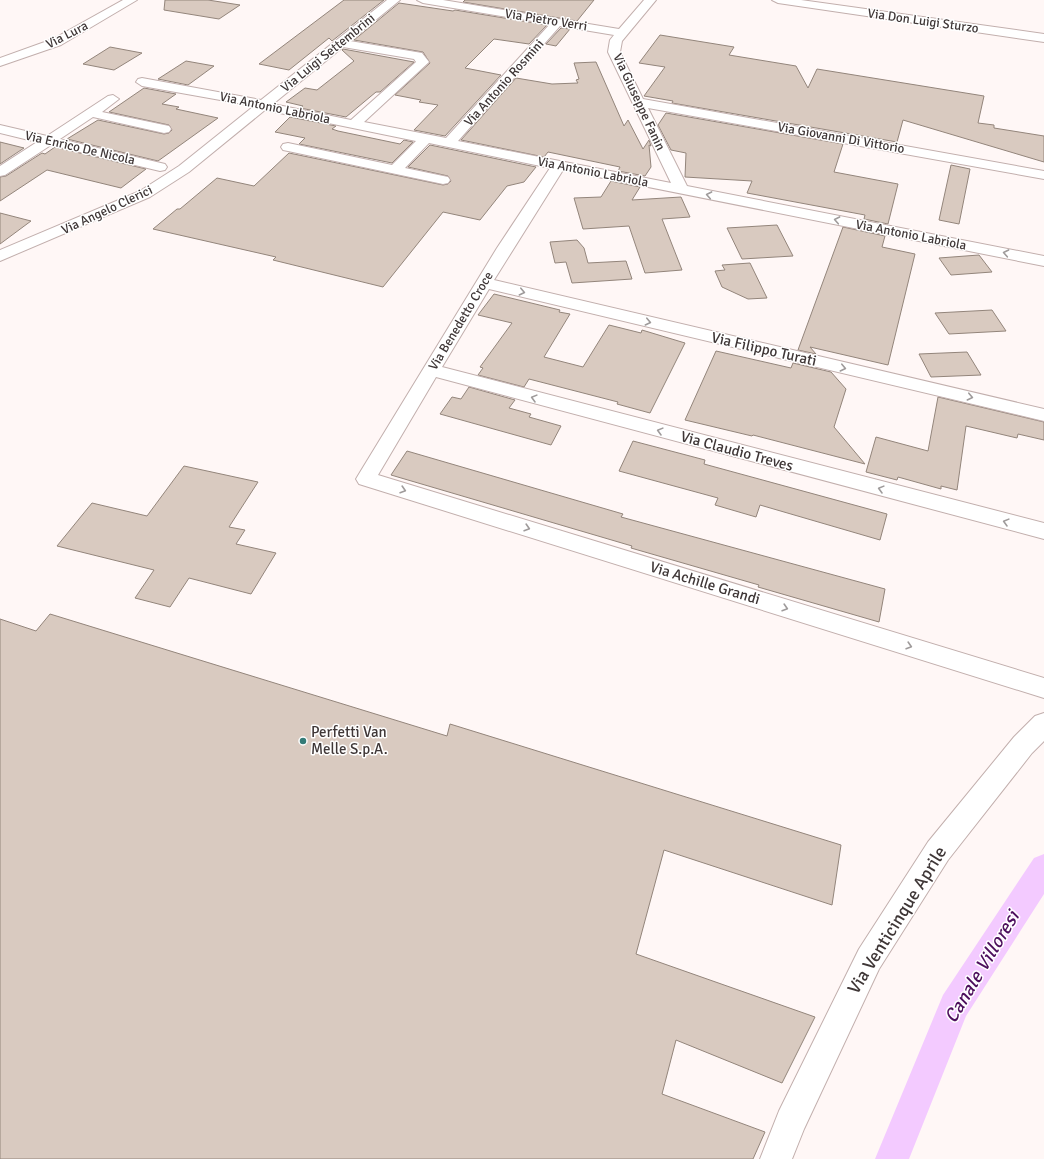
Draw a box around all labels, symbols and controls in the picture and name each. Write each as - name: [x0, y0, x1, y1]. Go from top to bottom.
- street label: Via Don Luigi Sturzo: [866, 5, 980, 37]
- street label: Via Pietro Verri: [504, 6, 588, 34]
- street label: Via Luigi Settembrini: [278, 10, 378, 96]
- street label: Via Lura: [43, 18, 91, 52]
- street label: Via Antonio Rosmini: [461, 36, 547, 130]
- street label: Via Giuseppe Fanin: [609, 51, 669, 153]
- street label: Via Antonio Labriola: [218, 88, 332, 128]
- street label: Via Giovanni Di Vittorio: [776, 119, 906, 157]
- street label: Via Enrico De Nicola: [23, 128, 137, 168]
- street label: Via Antonio Labriola: [536, 153, 650, 191]
- street label: Via Angelo Clerici: [59, 182, 155, 238]
- one-way arrow: [706, 191, 713, 200]
- one-way arrow: [834, 216, 840, 225]
- street label: Via Antonio Labriola: [854, 216, 968, 254]
- one-way arrow: [1003, 250, 1009, 258]
- street label: Via Benedetto Croce: [425, 269, 497, 373]
- one-way arrow: [518, 288, 525, 296]
- one-way arrow: [645, 317, 651, 325]
- street label: Via Filippo Turati: [710, 328, 818, 370]
- one-way arrow: [840, 363, 846, 371]
- one-way arrow: [966, 393, 973, 401]
- one-way arrow: [531, 394, 538, 402]
- one-way arrow: [657, 427, 663, 435]
- street label: Via Claudio Treves: [679, 427, 796, 475]
- one-way arrow: [399, 485, 406, 494]
- one-way arrow: [877, 485, 884, 493]
- one-way arrow: [1003, 518, 1010, 526]
- one-way arrow: [523, 523, 530, 532]
- street label: Via Achille Grandi: [648, 558, 762, 608]
- one-way arrow: [781, 603, 788, 612]
- one-way arrow: [906, 641, 913, 650]
- place label: Perfetti Van Melle S.p.A.: [311, 723, 388, 758]
- marker: Perfetti Van Melle S.p.A.: [298, 736, 308, 746]
- street label: Via Venticinque Aprile: [843, 842, 951, 998]
- water label: Canale Villoresi: [939, 905, 1026, 1027]

